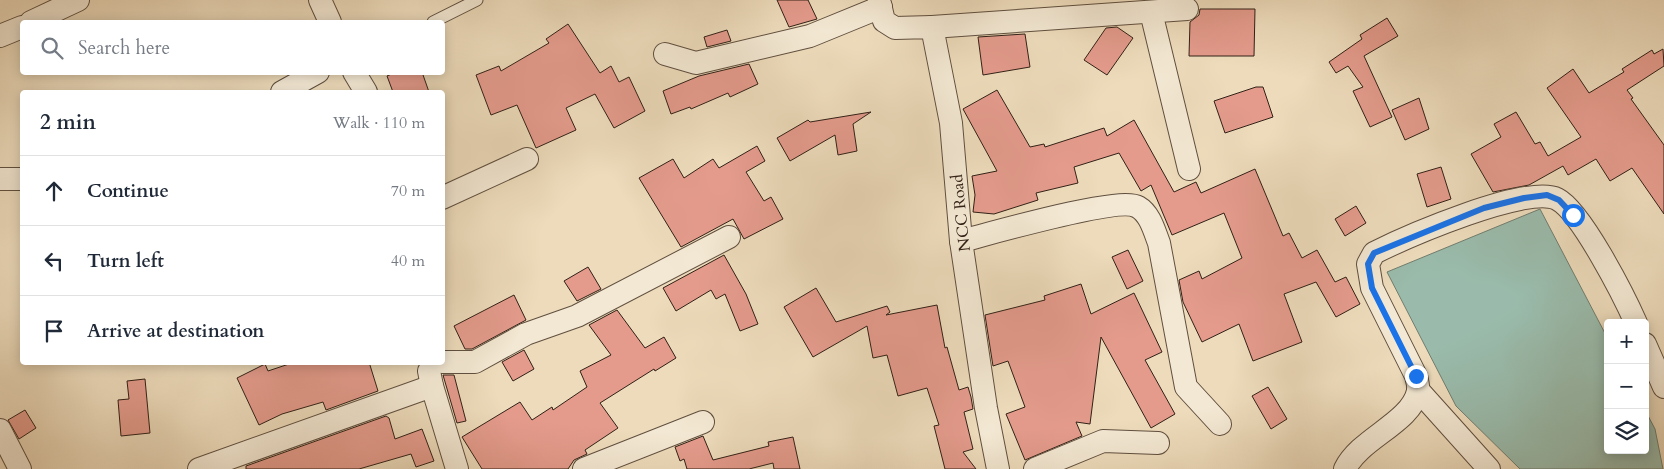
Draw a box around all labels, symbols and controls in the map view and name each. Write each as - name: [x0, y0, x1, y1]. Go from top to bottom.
- search box: [20, 20, 445, 75]
- icon: search: [38, 34, 66, 62]
- text: Search here: [78, 35, 170, 61]
- text: 2 min: [40, 108, 96, 137]
- text: Walk · 110 m: [333, 112, 425, 134]
- street label: NCC Road: [946, 173, 976, 253]
- icon: ahead: [40, 177, 68, 205]
- text: Continue: [87, 178, 169, 204]
- text: 70 m: [391, 180, 425, 202]
- route start: [1562, 204, 1585, 227]
- icon: left: [40, 247, 68, 275]
- text: Turn left: [87, 248, 164, 274]
- text: 40 m: [391, 250, 425, 272]
- icon: arrive: [40, 317, 68, 345]
- text: Arrive at destination: [87, 318, 264, 344]
- map controls: [1604, 319, 1649, 454]
- button: +: [1604, 319, 1649, 364]
- button: −: [1604, 364, 1649, 409]
- route end: [1405, 365, 1428, 388]
- button: layers: [1604, 409, 1649, 454]

